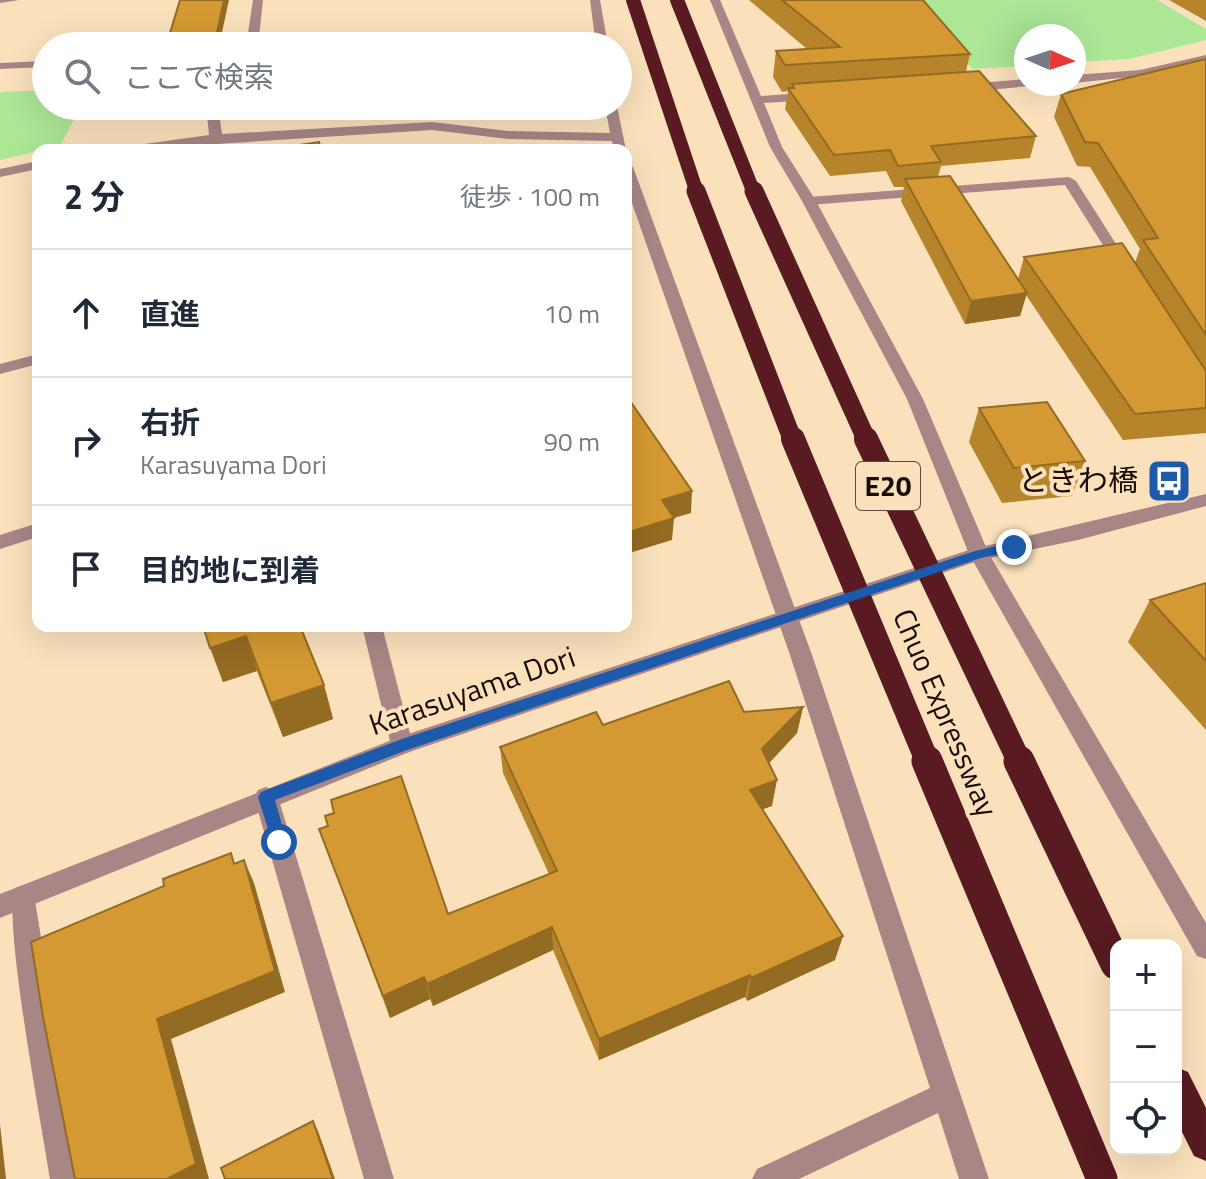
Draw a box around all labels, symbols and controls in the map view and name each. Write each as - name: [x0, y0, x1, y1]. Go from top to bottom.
- north arrow: [1014, 24, 1086, 96]
- search box: [32, 32, 632, 120]
- icon: search: [60, 54, 104, 98]
- text: ここで検索: [124, 54, 274, 100]
- text: 2 分: [64, 170, 125, 222]
- text: 徒歩 · 100 m: [460, 177, 600, 216]
- icon: ahead: [64, 291, 108, 335]
- text: 直進: [140, 291, 200, 337]
- text: 10 m: [543, 294, 600, 333]
- text: 右折: [140, 399, 200, 445]
- icon: right: [64, 419, 108, 463]
- text: 90 m: [543, 422, 600, 461]
- text: Karasuyama Dori: [140, 445, 327, 484]
- place label: ときわ橋: [1018, 457, 1138, 503]
- bus stop icon: ときわ橋: [1145, 457, 1193, 505]
- road number: E20: [856, 462, 920, 510]
- route end: [996, 529, 1032, 565]
- icon: arrive: [64, 547, 108, 591]
- text: 目的地に到着: [140, 547, 320, 593]
- street label: Chuo Expressway: [881, 602, 1010, 824]
- street label: Karasuyama Dori: [362, 633, 581, 747]
- route start: [261, 824, 297, 860]
- map controls: [1110, 939, 1182, 1155]
- button: +: [1110, 939, 1182, 1011]
- button: −: [1110, 1011, 1182, 1083]
- button: locate: [1110, 1083, 1182, 1155]

